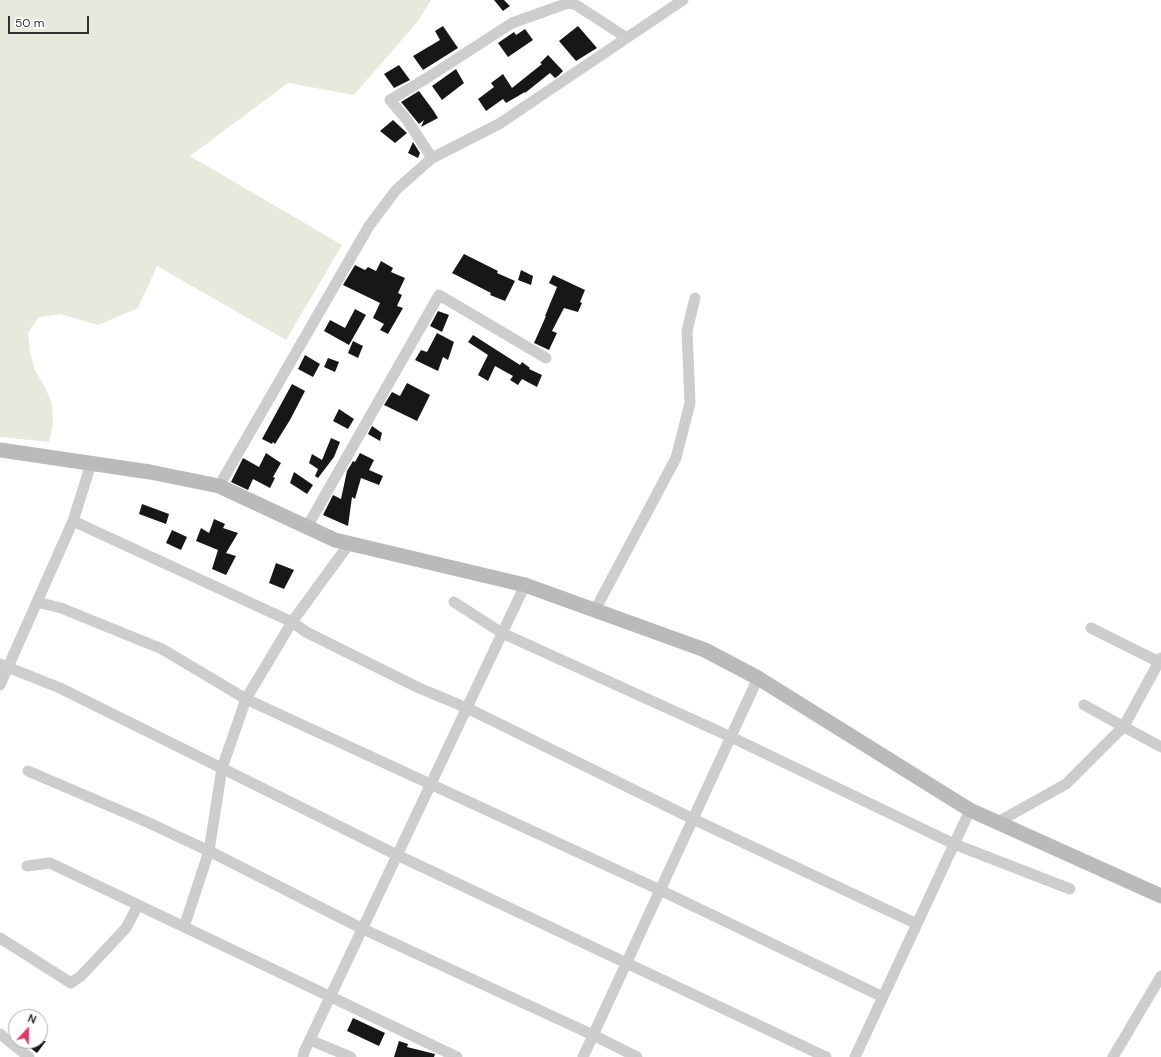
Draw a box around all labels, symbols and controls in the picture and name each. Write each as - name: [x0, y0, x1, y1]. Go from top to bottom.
- scale bar: [10, 8, 91, 34]
- text: 50 m: [15, 15, 44, 31]
- north arrow: [8, 1009, 48, 1049]
- text: N: [26, 1011, 38, 1027]

